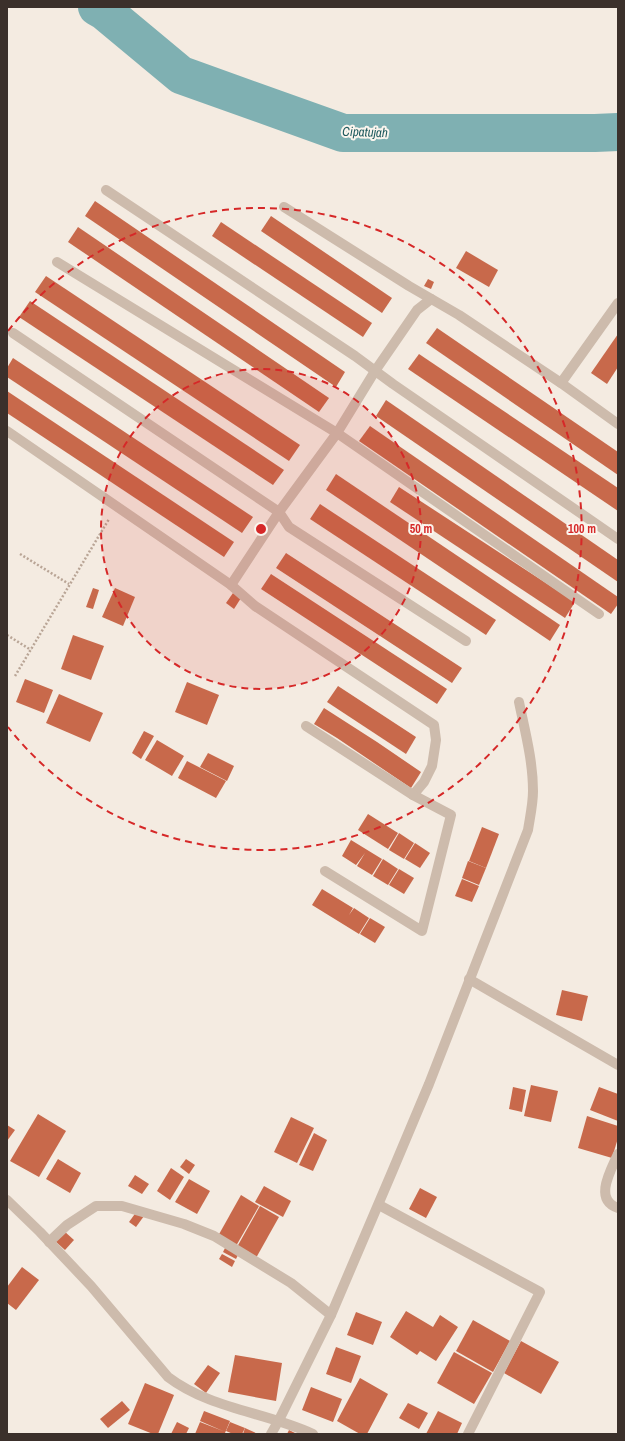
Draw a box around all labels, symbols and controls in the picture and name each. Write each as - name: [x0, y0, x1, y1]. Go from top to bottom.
- water label: Cipatujah: [342, 123, 388, 141]
- text: 50 m: [410, 521, 432, 537]
- text: 100 m: [568, 521, 596, 537]
- centre of rings: [254, 522, 268, 536]

